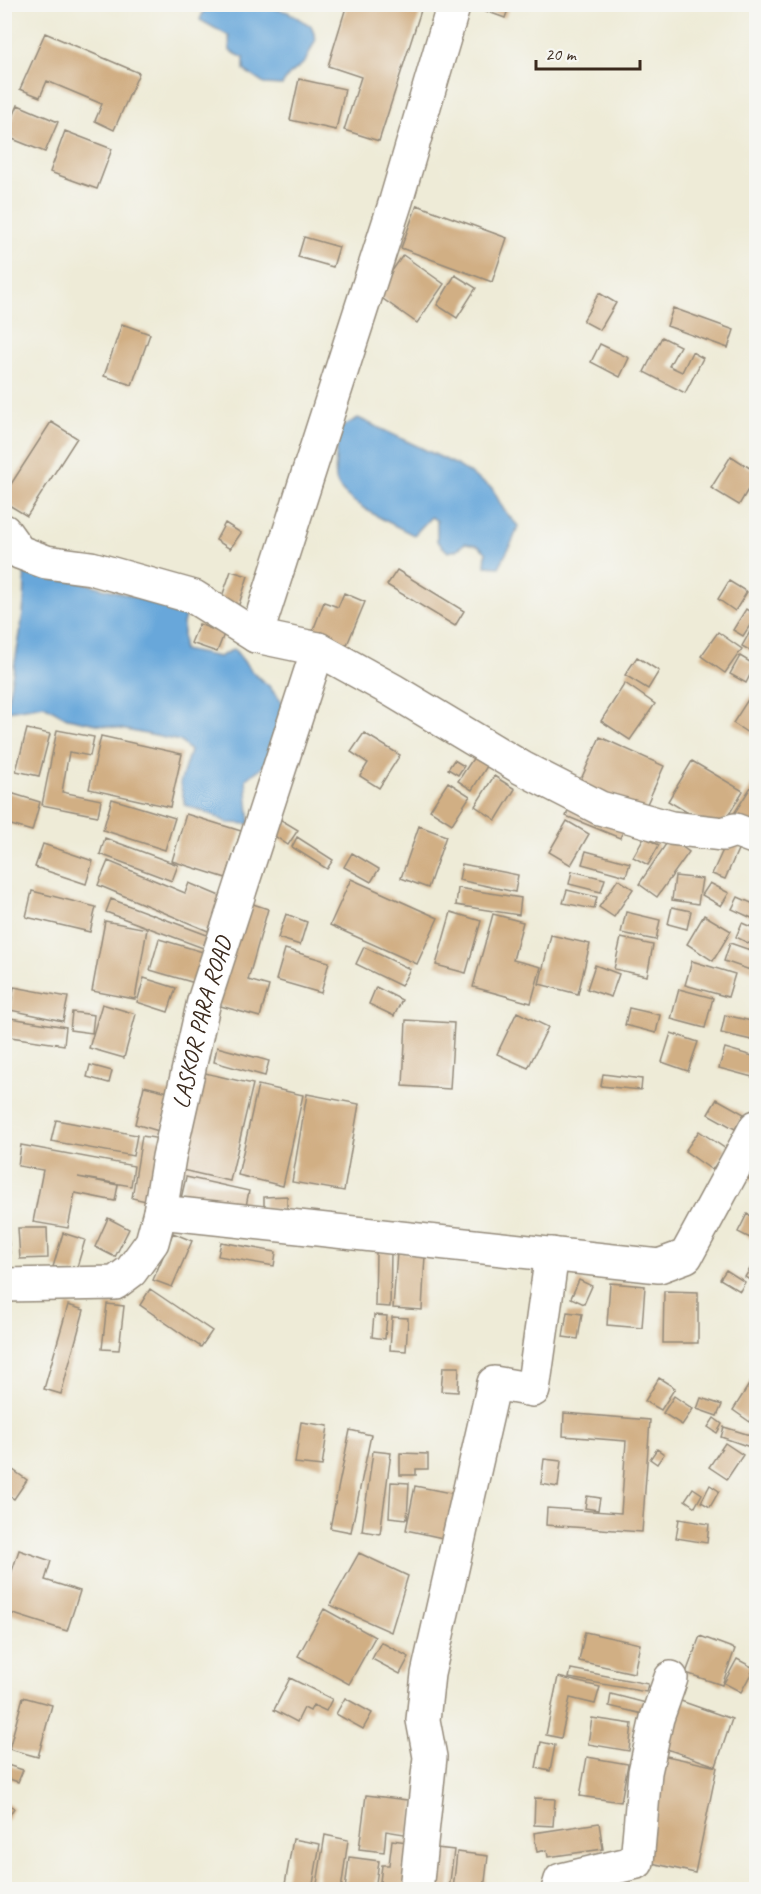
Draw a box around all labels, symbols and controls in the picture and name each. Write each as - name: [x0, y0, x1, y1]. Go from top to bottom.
- scale bar: [536, 33, 640, 71]
- text: 20 m: [545, 43, 578, 65]
- street label: LASKOR PARA ROAD: [165, 931, 239, 1111]

